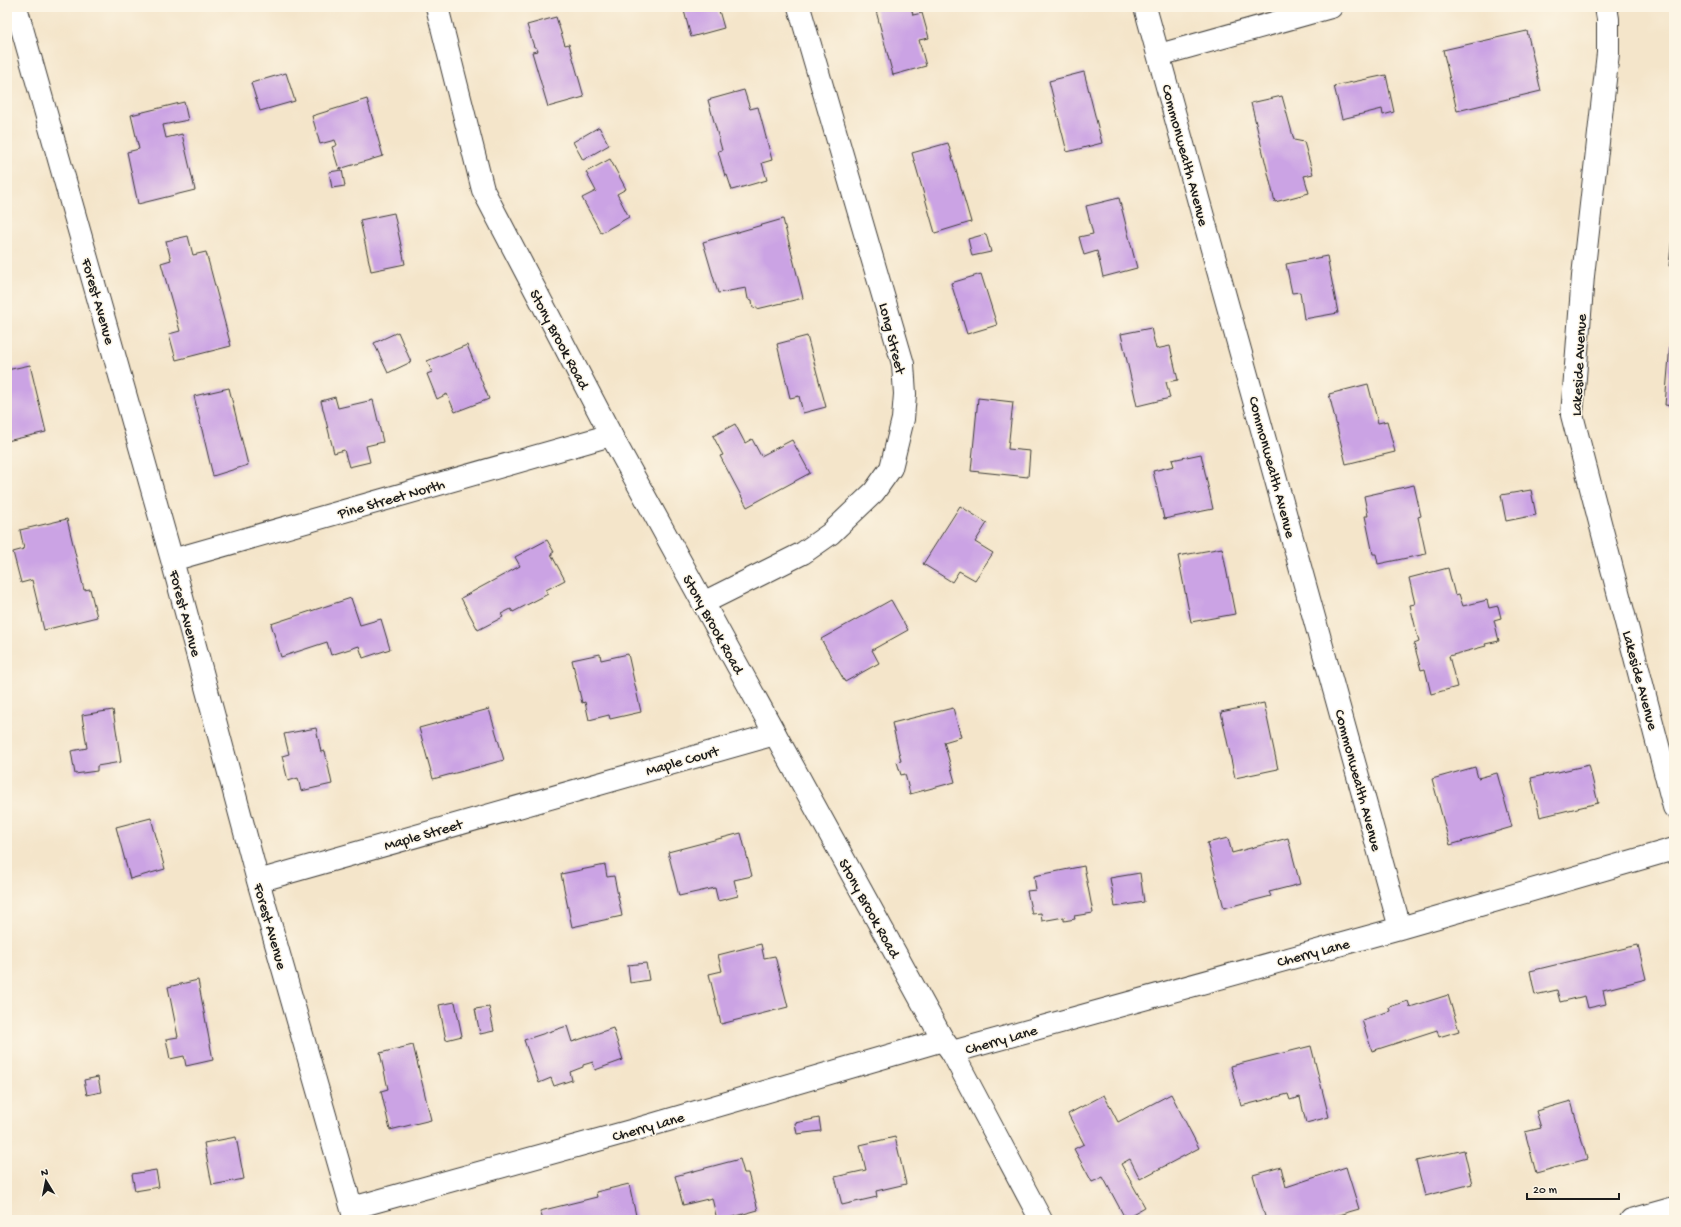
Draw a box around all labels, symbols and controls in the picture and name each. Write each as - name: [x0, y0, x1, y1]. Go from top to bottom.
- street label: Commonwealth Avenue: [1156, 83, 1212, 229]
- street label: Forest Avenue: [76, 255, 118, 347]
- street label: Stony Brook Road: [524, 287, 593, 394]
- street label: Long Street: [874, 301, 909, 378]
- street label: Lakeside Avenue: [1568, 313, 1592, 417]
- street label: Commonwealth Avenue: [1243, 395, 1299, 541]
- street label: Pine Street North: [335, 476, 447, 524]
- street label: Forest Avenue: [164, 567, 204, 659]
- street label: Stony Brook Road: [678, 572, 747, 679]
- street label: Lakeside Avenue: [1617, 629, 1661, 732]
- street label: Commonwealth Avenue: [1329, 708, 1385, 854]
- street label: Maple Court: [644, 742, 723, 781]
- street label: Maple Street: [382, 816, 467, 856]
- street label: Stony Brook Road: [834, 856, 903, 963]
- street label: Forest Avenue: [248, 880, 290, 972]
- street label: Cherry Lane: [1275, 936, 1352, 972]
- street label: Cherry Lane: [963, 1022, 1040, 1060]
- street label: Cherry Lane: [610, 1109, 687, 1147]
- north arrow: [26, 1161, 66, 1201]
- text: N: [40, 1167, 49, 1180]
- scale bar: [1527, 1175, 1619, 1201]
- text: 20 m: [1533, 1184, 1558, 1198]

